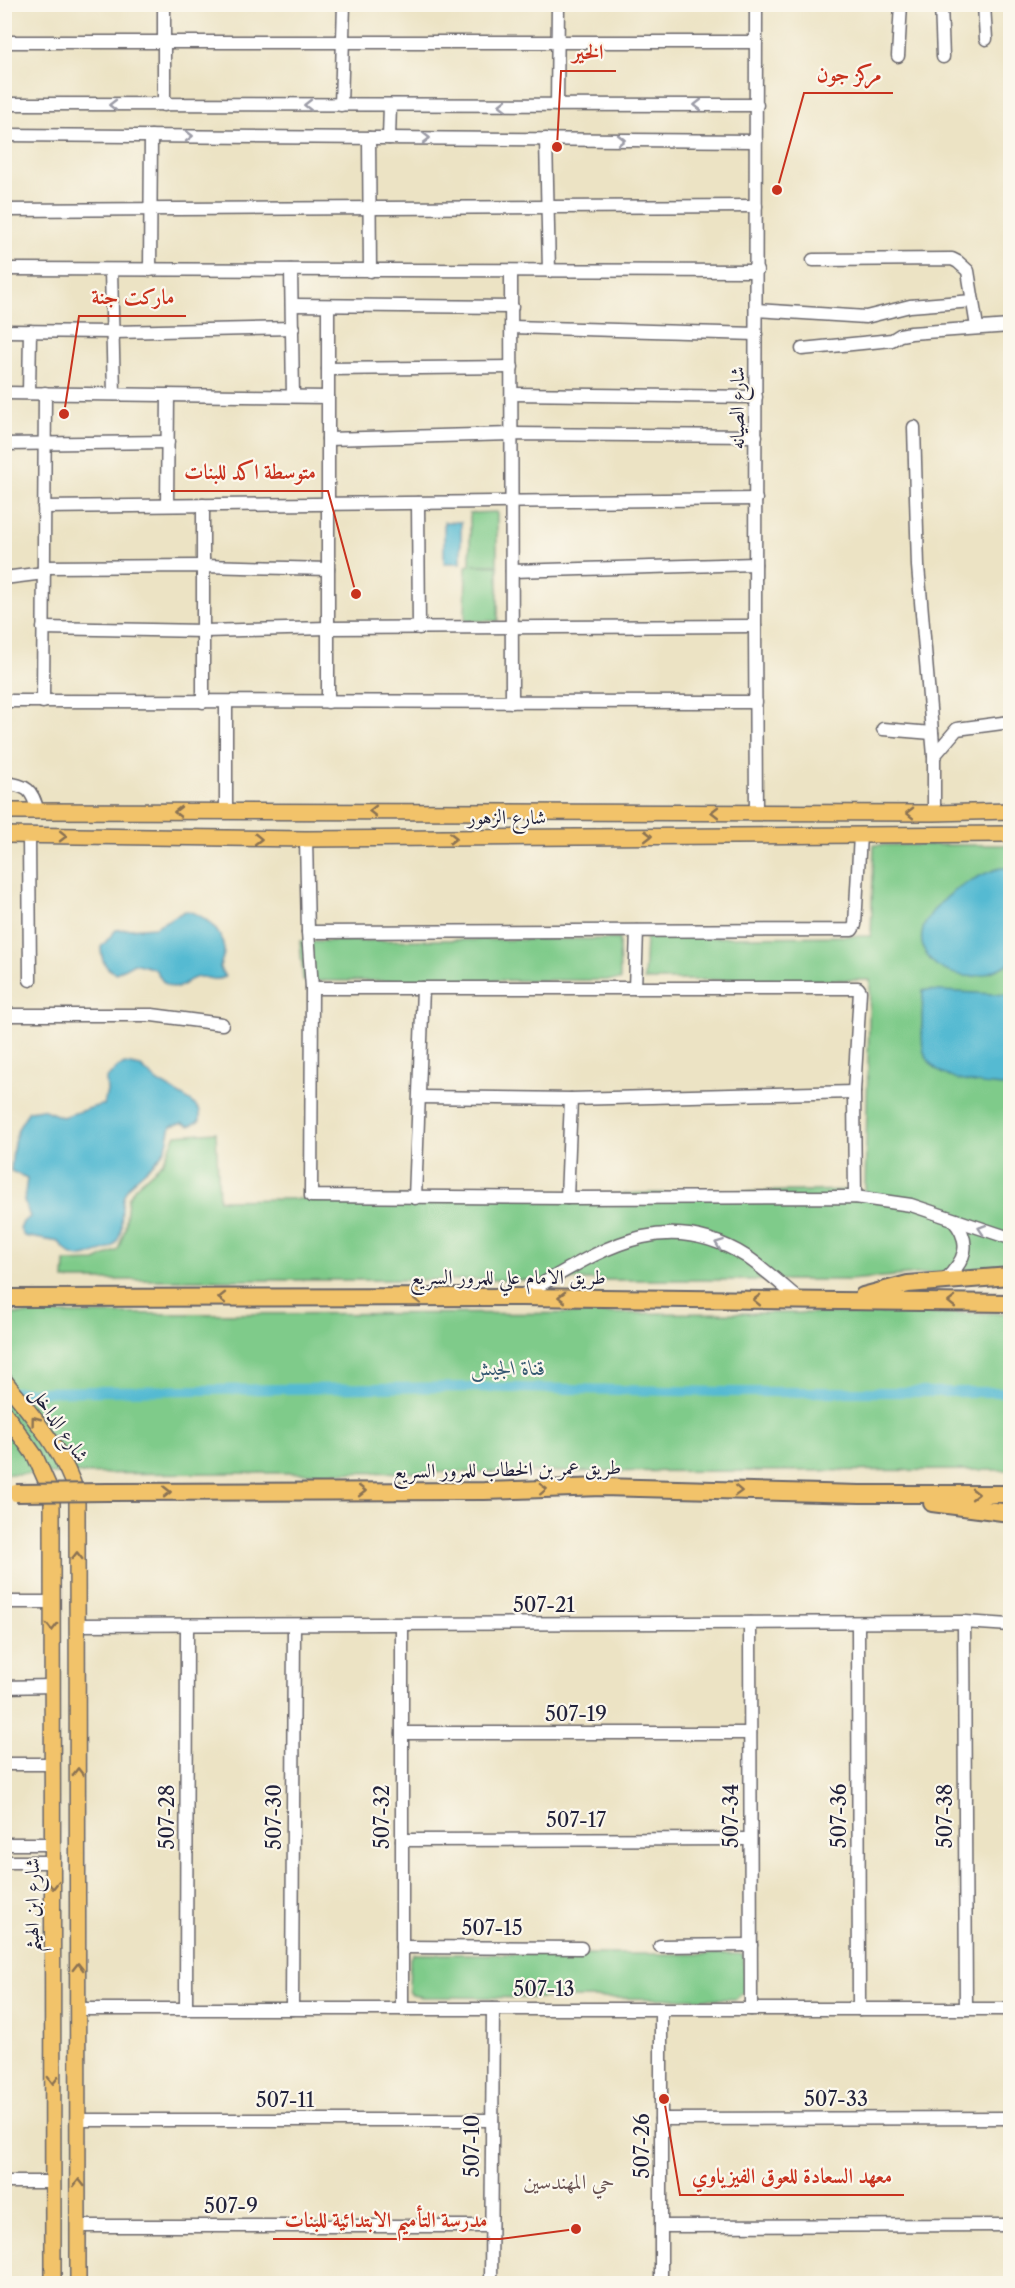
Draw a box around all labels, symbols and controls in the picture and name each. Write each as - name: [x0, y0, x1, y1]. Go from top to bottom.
- callout: الخير: [561, 32, 616, 71]
- text: الخير: [570, 39, 604, 64]
- callout: مركز جون: [804, 54, 893, 93]
- text: مركز جون: [817, 61, 881, 89]
- one-way arrow: [109, 99, 118, 111]
- one-way arrow: [304, 99, 313, 111]
- one-way arrow: [499, 99, 508, 111]
- one-way arrow: [694, 99, 703, 111]
- one-way arrow: [184, 130, 193, 142]
- one-way arrow: [421, 132, 430, 144]
- one-way arrow: [616, 134, 625, 146]
- callout: ماركت جنة: [79, 277, 186, 316]
- text: ماركت جنة: [92, 284, 174, 310]
- street label: شارع الصيانه: [725, 366, 755, 450]
- callout: متوسطة اكد للبنات: [171, 452, 328, 491]
- text: متوسطة اكد للبنات: [184, 459, 316, 485]
- one-way arrow: [174, 805, 183, 818]
- one-way arrow: [369, 805, 378, 817]
- street label: شارع الزهور: [466, 805, 546, 835]
- one-way arrow: [711, 806, 720, 818]
- one-way arrow: [906, 807, 915, 819]
- one-way arrow: [58, 829, 67, 842]
- one-way arrow: [643, 830, 652, 842]
- one-way arrow: [253, 832, 262, 845]
- one-way arrow: [448, 832, 457, 844]
- one-way arrow: [977, 1223, 988, 1236]
- one-way arrow: [714, 1238, 724, 1251]
- street label: طريق الامام علي للمرور السريع: [410, 1265, 606, 1297]
- one-way arrow: [558, 1291, 567, 1304]
- one-way arrow: [217, 1292, 226, 1304]
- one-way arrow: [412, 1292, 421, 1304]
- one-way arrow: [753, 1294, 762, 1306]
- one-way arrow: [948, 1296, 957, 1309]
- water label: قناة الجيش: [470, 1355, 546, 1382]
- street label: شارع الداخل: [21, 1382, 94, 1470]
- one-way arrow: [31, 1416, 42, 1427]
- street label: طريق عمر بن الخطاب للمرور السريع: [393, 1455, 622, 1489]
- one-way arrow: [538, 1483, 547, 1495]
- one-way arrow: [733, 1484, 742, 1497]
- one-way arrow: [357, 1485, 366, 1497]
- one-way arrow: [162, 1486, 171, 1498]
- one-way arrow: [970, 1488, 979, 1500]
- one-way arrow: [71, 1552, 83, 1561]
- street label: 507-21: [513, 1593, 576, 1617]
- one-way arrow: [46, 1623, 58, 1632]
- street label: 507-19: [545, 1702, 607, 1726]
- one-way arrow: [72, 1768, 84, 1777]
- street label: 507-28: [155, 1784, 179, 1850]
- street label: 507-30: [262, 1784, 286, 1850]
- street label: 507-34: [719, 1784, 743, 1848]
- street label: 507-36: [827, 1784, 851, 1848]
- street label: 507-38: [933, 1784, 957, 1848]
- street label: 507-32: [370, 1785, 394, 1849]
- street label: 507-17: [546, 1808, 606, 1832]
- street label: شارع ابن الهيثم: [20, 1858, 52, 1952]
- one-way arrow: [47, 1881, 59, 1890]
- street label: 507-15: [461, 1916, 523, 1940]
- one-way arrow: [72, 1963, 84, 1972]
- street label: 507-13: [513, 1977, 575, 2001]
- one-way arrow: [47, 2076, 59, 2085]
- street label: 507-33: [804, 2087, 868, 2111]
- street label: 507-11: [256, 2088, 315, 2112]
- street label: 507-26: [630, 2113, 654, 2179]
- street label: 507-10: [460, 2115, 484, 2177]
- callout: معهد السعادة للعوق الفيزياوي: [680, 2156, 904, 2195]
- text: معهد السعادة للعوق الفيزياوي: [692, 2163, 892, 2193]
- district label: حي المهندسين: [523, 2169, 615, 2199]
- one-way arrow: [73, 2179, 85, 2188]
- street label: 507-9: [204, 2194, 258, 2218]
- callout: مدرسة التأميم الابتدائية للبنات: [273, 2200, 500, 2239]
- text: مدرسة التأميم الابتدائية للبنات: [285, 2205, 487, 2241]

